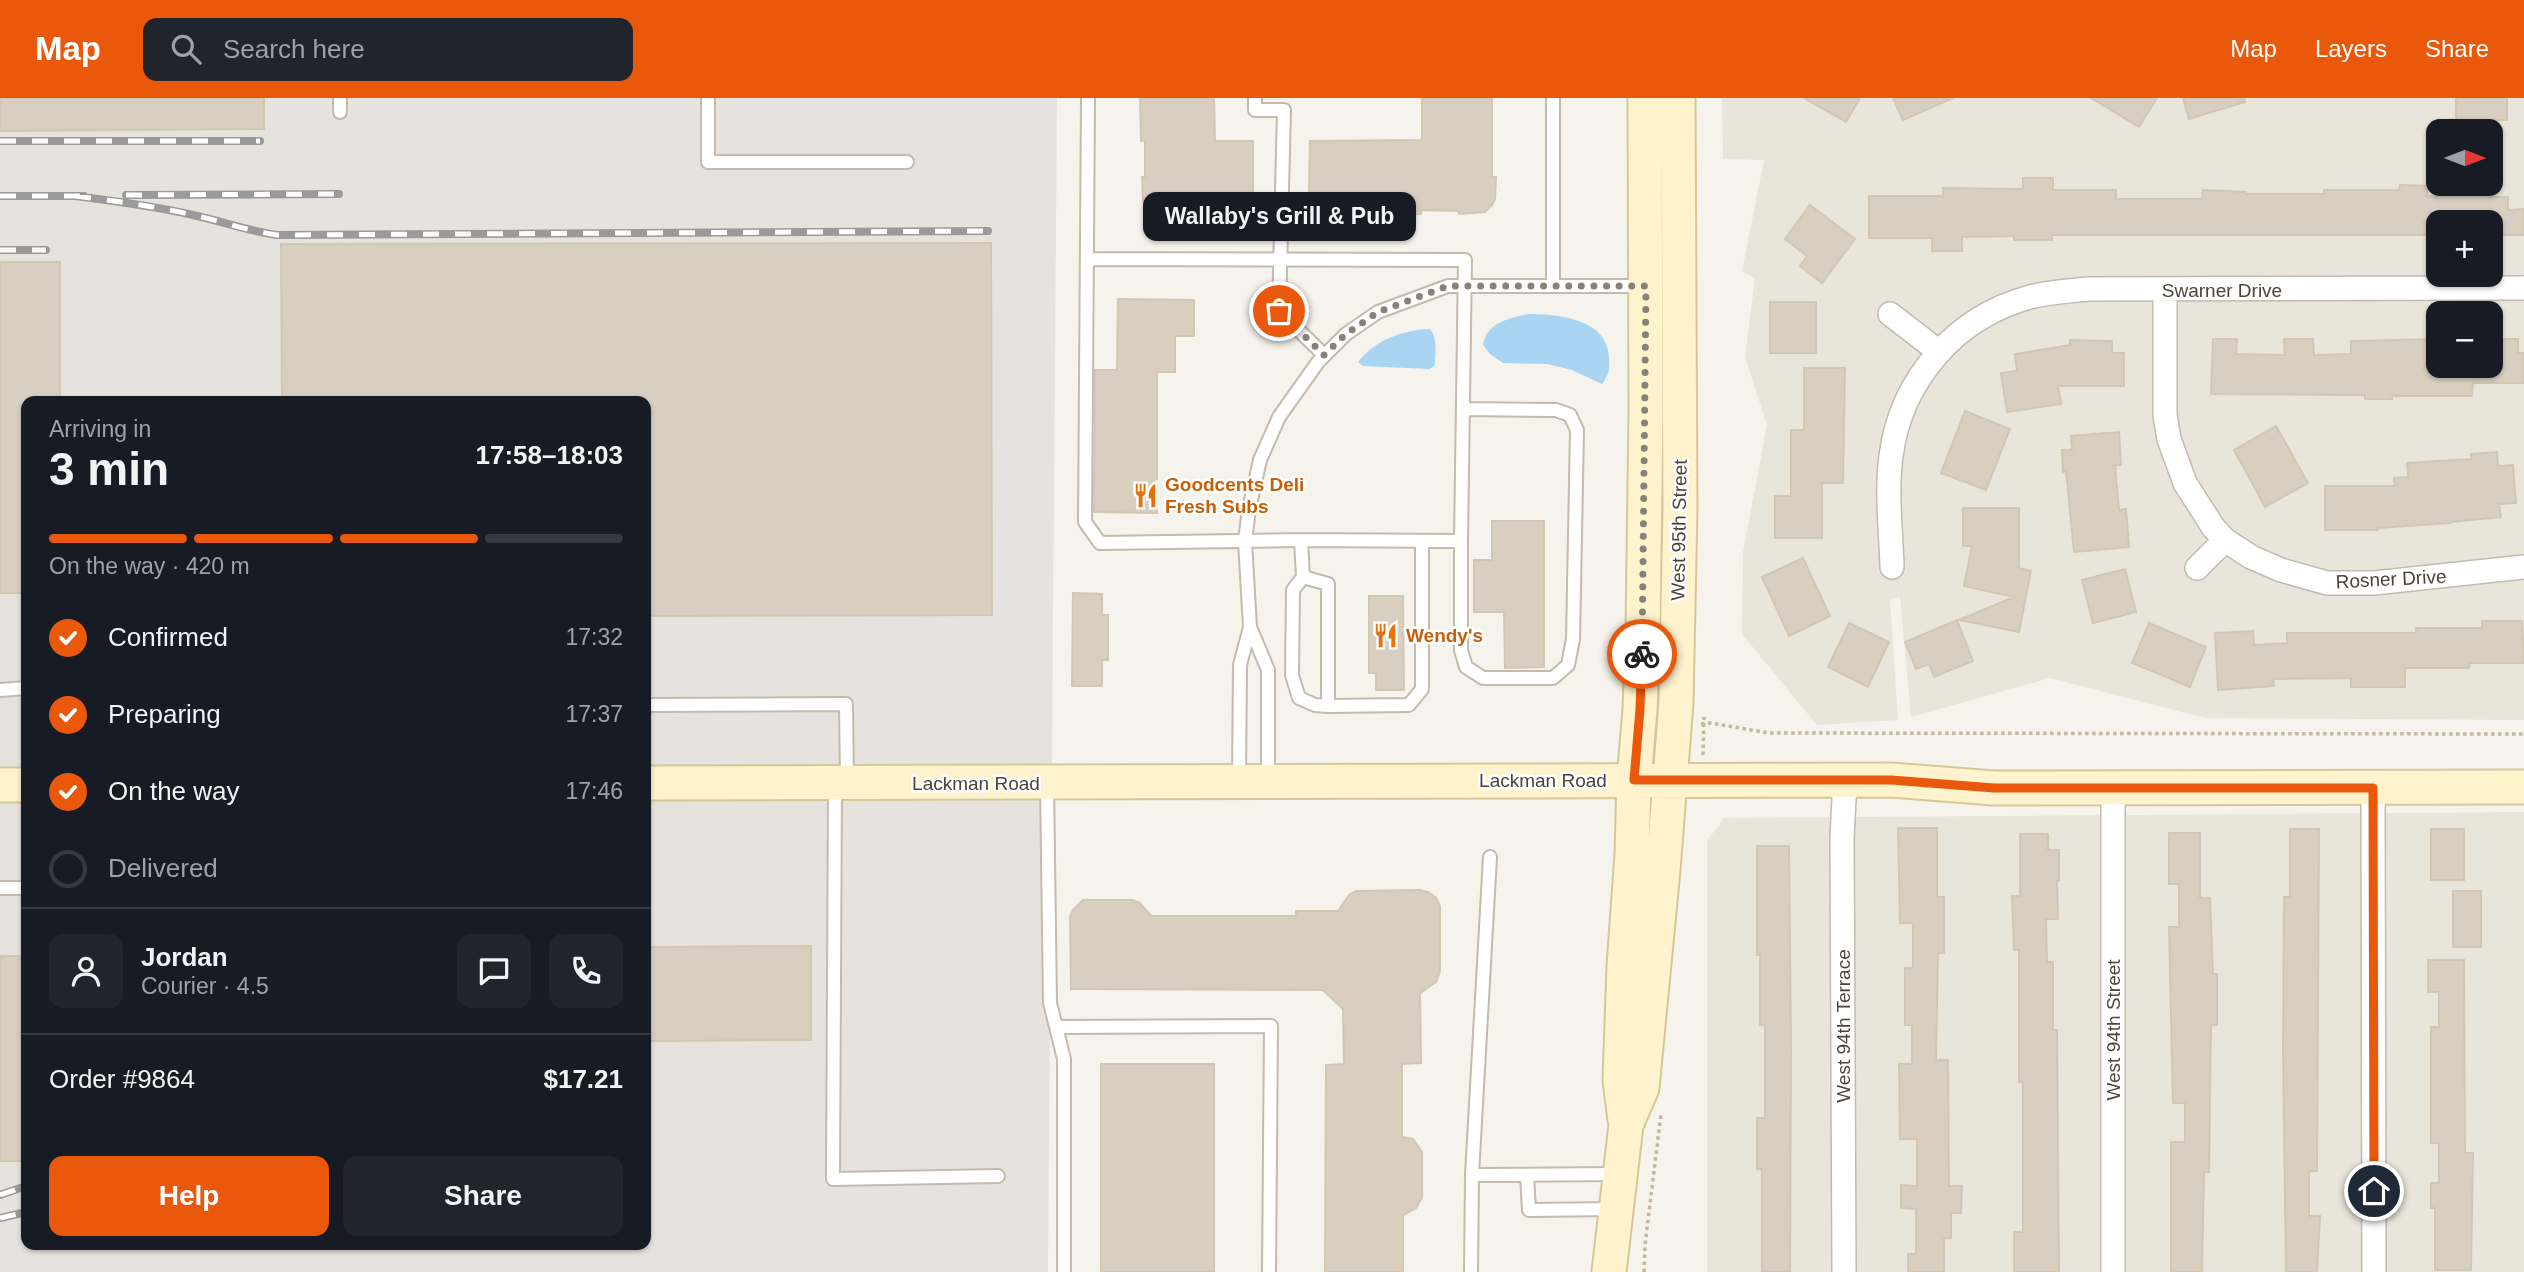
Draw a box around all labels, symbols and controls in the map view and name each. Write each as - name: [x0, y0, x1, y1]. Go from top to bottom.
- search box: [143, 18, 633, 81]
- text: Map: [35, 30, 101, 67]
- icon: search: [167, 30, 205, 68]
- text: Search here: [223, 34, 365, 64]
- text: Map: [2230, 35, 2277, 62]
- text: Layers: [2315, 35, 2387, 62]
- text: Share: [2425, 35, 2489, 62]
- north arrow: [2426, 119, 2502, 196]
- map controls: [2426, 119, 2503, 378]
- callout: Wallaby's Grill & Pub: [1142, 192, 1416, 241]
- text: Wallaby's Grill & Pub: [1165, 203, 1394, 229]
- button: +: [2426, 210, 2503, 287]
- street label: Swarner Drive: [2162, 280, 2282, 301]
- pin: [1249, 281, 1309, 341]
- icon: bag: [1260, 292, 1298, 330]
- button: −: [2426, 301, 2503, 378]
- text: Arriving in: [49, 416, 151, 442]
- text: 17:58–18:03: [476, 440, 623, 470]
- text: 3 min: [49, 443, 169, 495]
- street label: West 95th Street: [1667, 459, 1691, 601]
- place label: Goodcents Deli Fresh Subs: [1165, 474, 1304, 517]
- restaurant icon: Goodcents Deli Fresh Subs: [1131, 481, 1159, 509]
- text: On the way · 420 m: [49, 553, 250, 579]
- street label: Rosner Drive: [2335, 566, 2447, 592]
- icon: check: [49, 619, 87, 657]
- courier: [1607, 619, 1677, 689]
- restaurant icon: Wendy's: [1372, 621, 1400, 649]
- text: Confirmed: [108, 622, 228, 652]
- text: 17:32: [565, 624, 623, 650]
- place label: Wendy's: [1406, 625, 1483, 646]
- icon: bike: [1623, 635, 1661, 673]
- icon: check: [49, 696, 87, 734]
- text: Preparing: [108, 699, 221, 729]
- text: 17:37: [565, 701, 623, 727]
- street label: Lackman Road: [1479, 770, 1607, 791]
- icon: check: [49, 773, 87, 811]
- street label: Lackman Road: [912, 773, 1040, 794]
- text: On the way: [108, 776, 240, 806]
- text: 17:46: [565, 778, 623, 804]
- text: Delivered: [108, 853, 218, 883]
- button: person: [49, 934, 123, 1008]
- button: chat: [457, 934, 531, 1008]
- button: phone: [549, 934, 623, 1008]
- text: Jordan: [141, 942, 228, 972]
- street label: West 94th Terrace: [1833, 949, 1854, 1103]
- street label: West 94th Street: [2103, 959, 2124, 1101]
- text: Courier · 4.5: [141, 973, 269, 999]
- text: Order #9864: [49, 1064, 195, 1094]
- text: $17.21: [543, 1064, 623, 1094]
- button: Help: [49, 1156, 329, 1236]
- button: Share: [343, 1156, 623, 1236]
- pin: [2344, 1161, 2404, 1221]
- icon: home: [2355, 1172, 2393, 1210]

